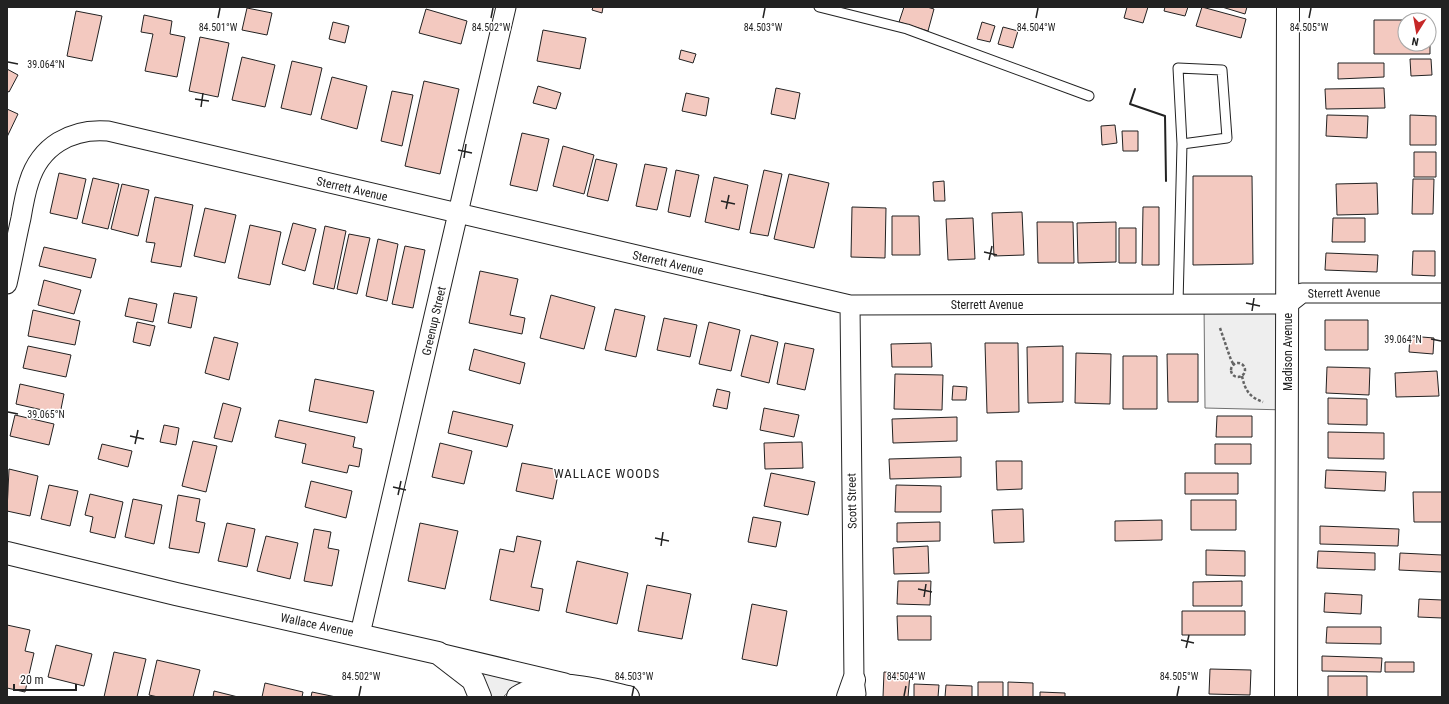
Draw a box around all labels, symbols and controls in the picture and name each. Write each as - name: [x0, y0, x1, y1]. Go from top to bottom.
- north arrow: [1397, 12, 1437, 52]
- text: 84.501°W: [199, 22, 238, 33]
- text: 84.502°W: [472, 22, 511, 33]
- text: 84.503°W: [744, 22, 783, 33]
- text: 84.504°W: [1017, 22, 1056, 33]
- text: 84.505°W: [1290, 22, 1329, 33]
- text: N: [1410, 34, 1420, 48]
- text: 39.064°N: [27, 59, 65, 70]
- street label: Sterrett Avenue: [315, 174, 389, 204]
- street label: Sterrett Avenue: [631, 248, 705, 278]
- street label: Greenup Street: [419, 285, 449, 357]
- street label: Sterrett Avenue: [1308, 285, 1381, 301]
- street label: Sterrett Avenue: [951, 298, 1024, 312]
- street label: Madison Avenue: [1281, 313, 1295, 391]
- text: 39.064°N: [1384, 334, 1422, 345]
- text: 39.065°N: [27, 409, 65, 420]
- district label: WALLACE WOODS: [554, 466, 660, 481]
- street label: Scott Street: [845, 473, 859, 529]
- street label: Wallace Avenue: [279, 610, 355, 640]
- scale bar: [14, 666, 76, 692]
- text: 84.502°W: [342, 671, 381, 682]
- text: 84.503°W: [615, 671, 654, 682]
- text: 84.504°W: [887, 671, 926, 682]
- text: 84.505°W: [1160, 671, 1199, 682]
- text: 20 m: [20, 673, 44, 687]

